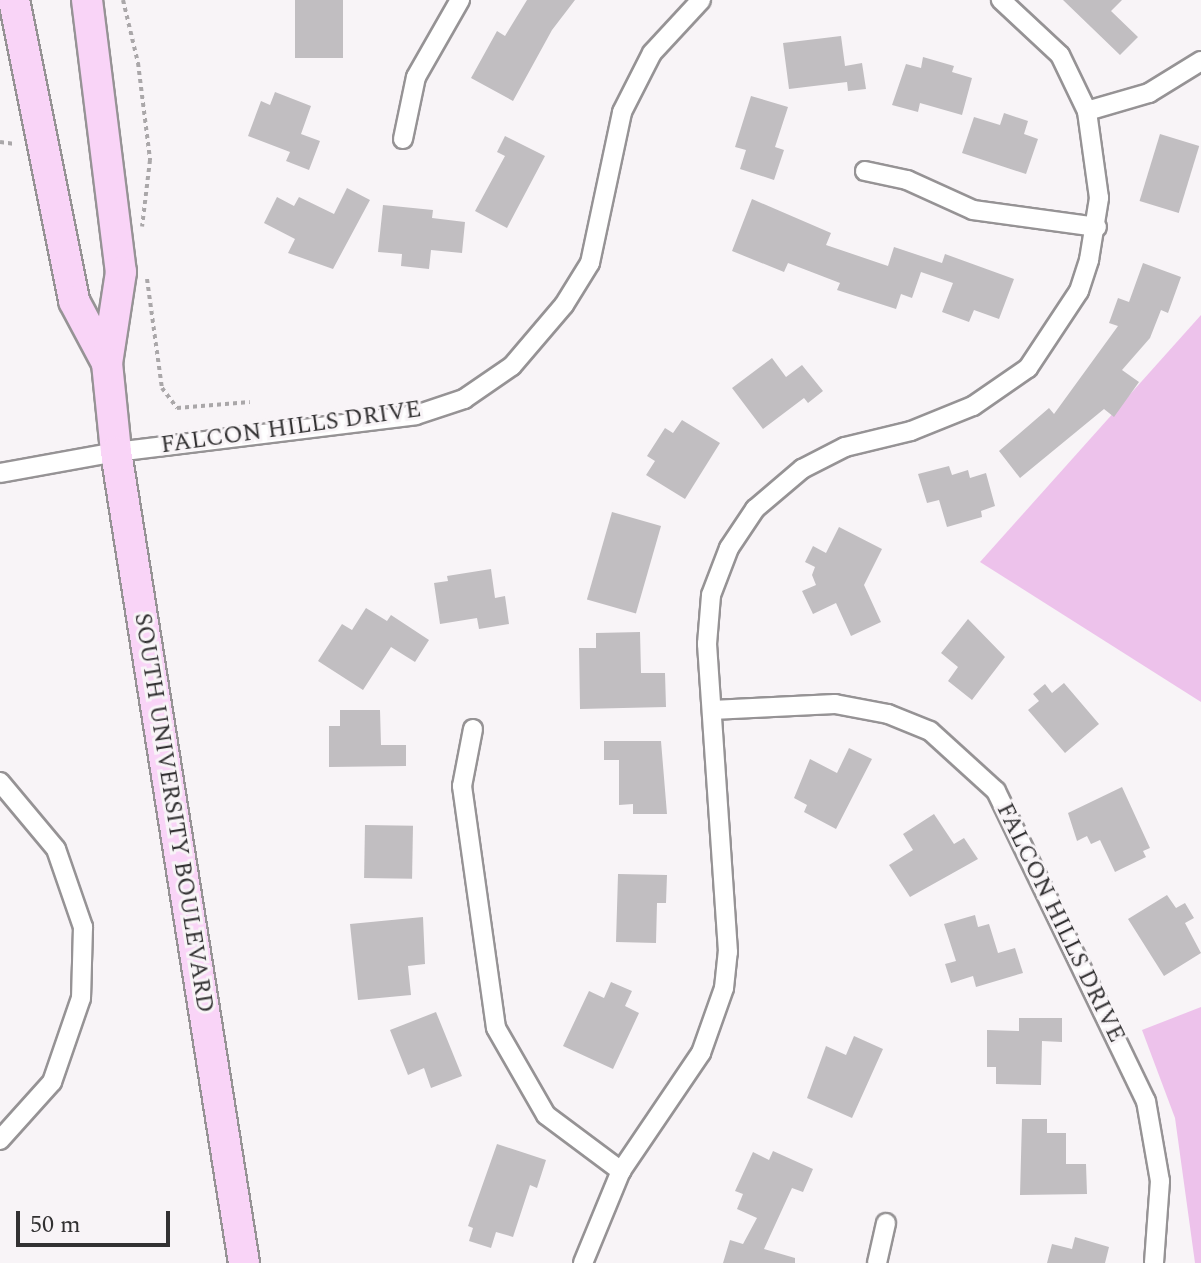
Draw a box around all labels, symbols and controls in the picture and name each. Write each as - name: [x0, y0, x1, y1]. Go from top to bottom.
- street label: FALCON HILLS DRIVE: [159, 395, 423, 461]
- street label: SOUTH UNIVERSITY BOULEVARD: [127, 611, 219, 1015]
- street label: FALCON HILLS DRIVE: [990, 799, 1130, 1047]
- scale bar: [20, 1195, 174, 1245]
- text: 50 m: [30, 1207, 81, 1243]

